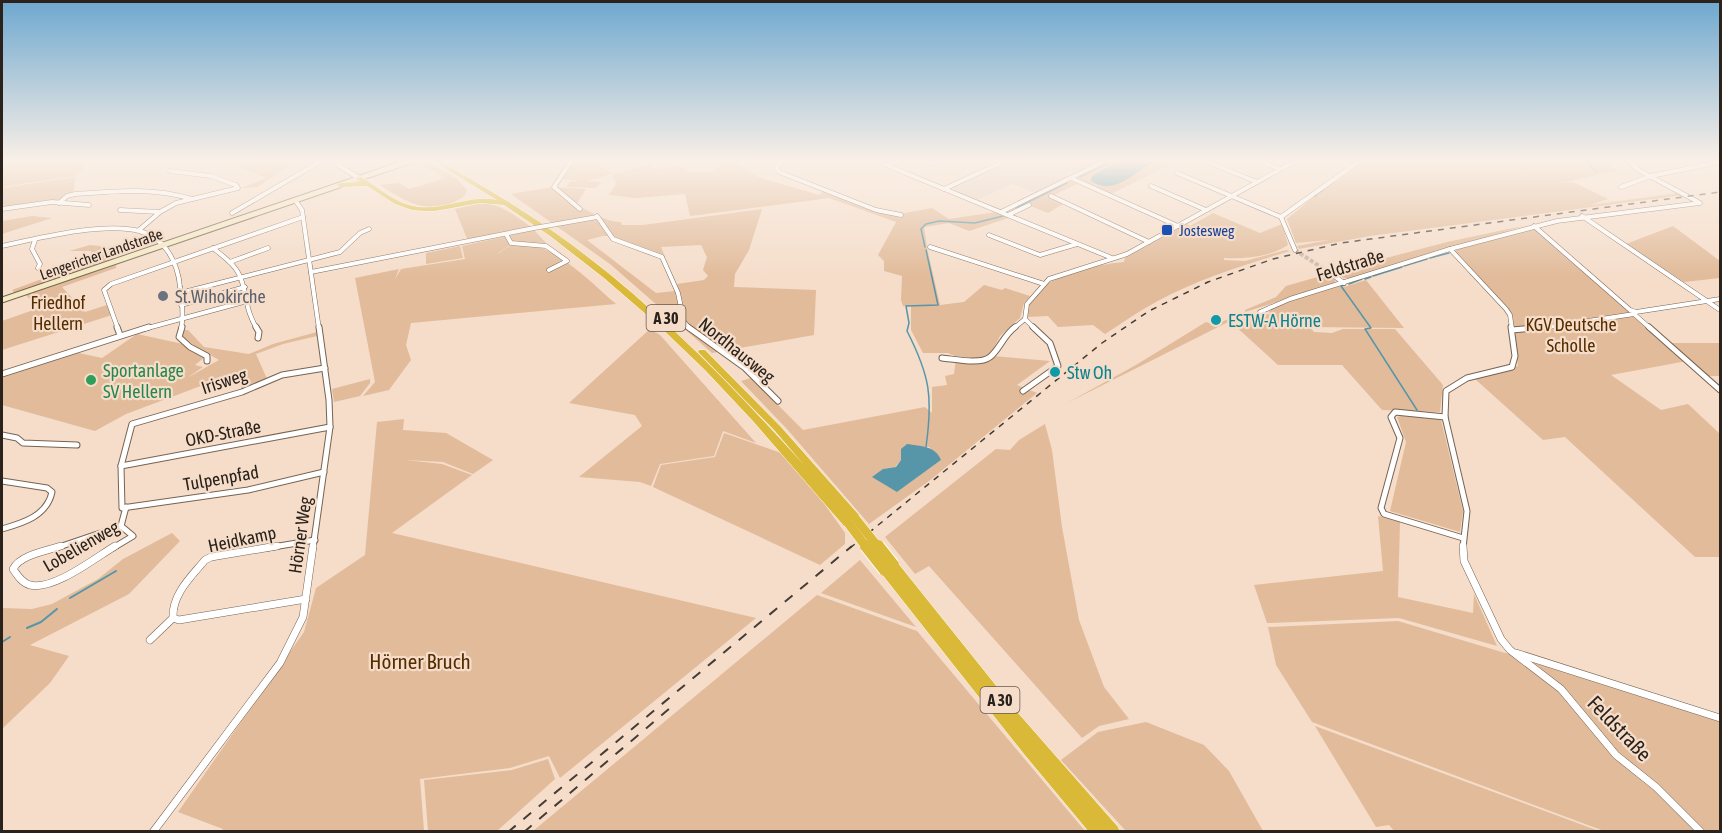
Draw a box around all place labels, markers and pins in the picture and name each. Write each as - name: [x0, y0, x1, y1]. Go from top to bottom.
- place label: Jostesweg: [1179, 222, 1235, 239]
- marker: Jostesweg: [1160, 223, 1174, 237]
- place label: St.Wihokirche: [175, 286, 266, 307]
- marker: St.Wihokirche: [156, 289, 170, 303]
- place label: ESTW-A Hörne: [1228, 310, 1321, 331]
- marker: ESTW-A Hörne: [1209, 313, 1223, 327]
- place label: Sportanlage SV Hellern: [103, 360, 184, 402]
- place label: Stw Oh: [1067, 362, 1112, 383]
- marker: Stw Oh: [1048, 365, 1062, 379]
- marker: Sportanlage SV Hellern: [84, 373, 98, 387]

